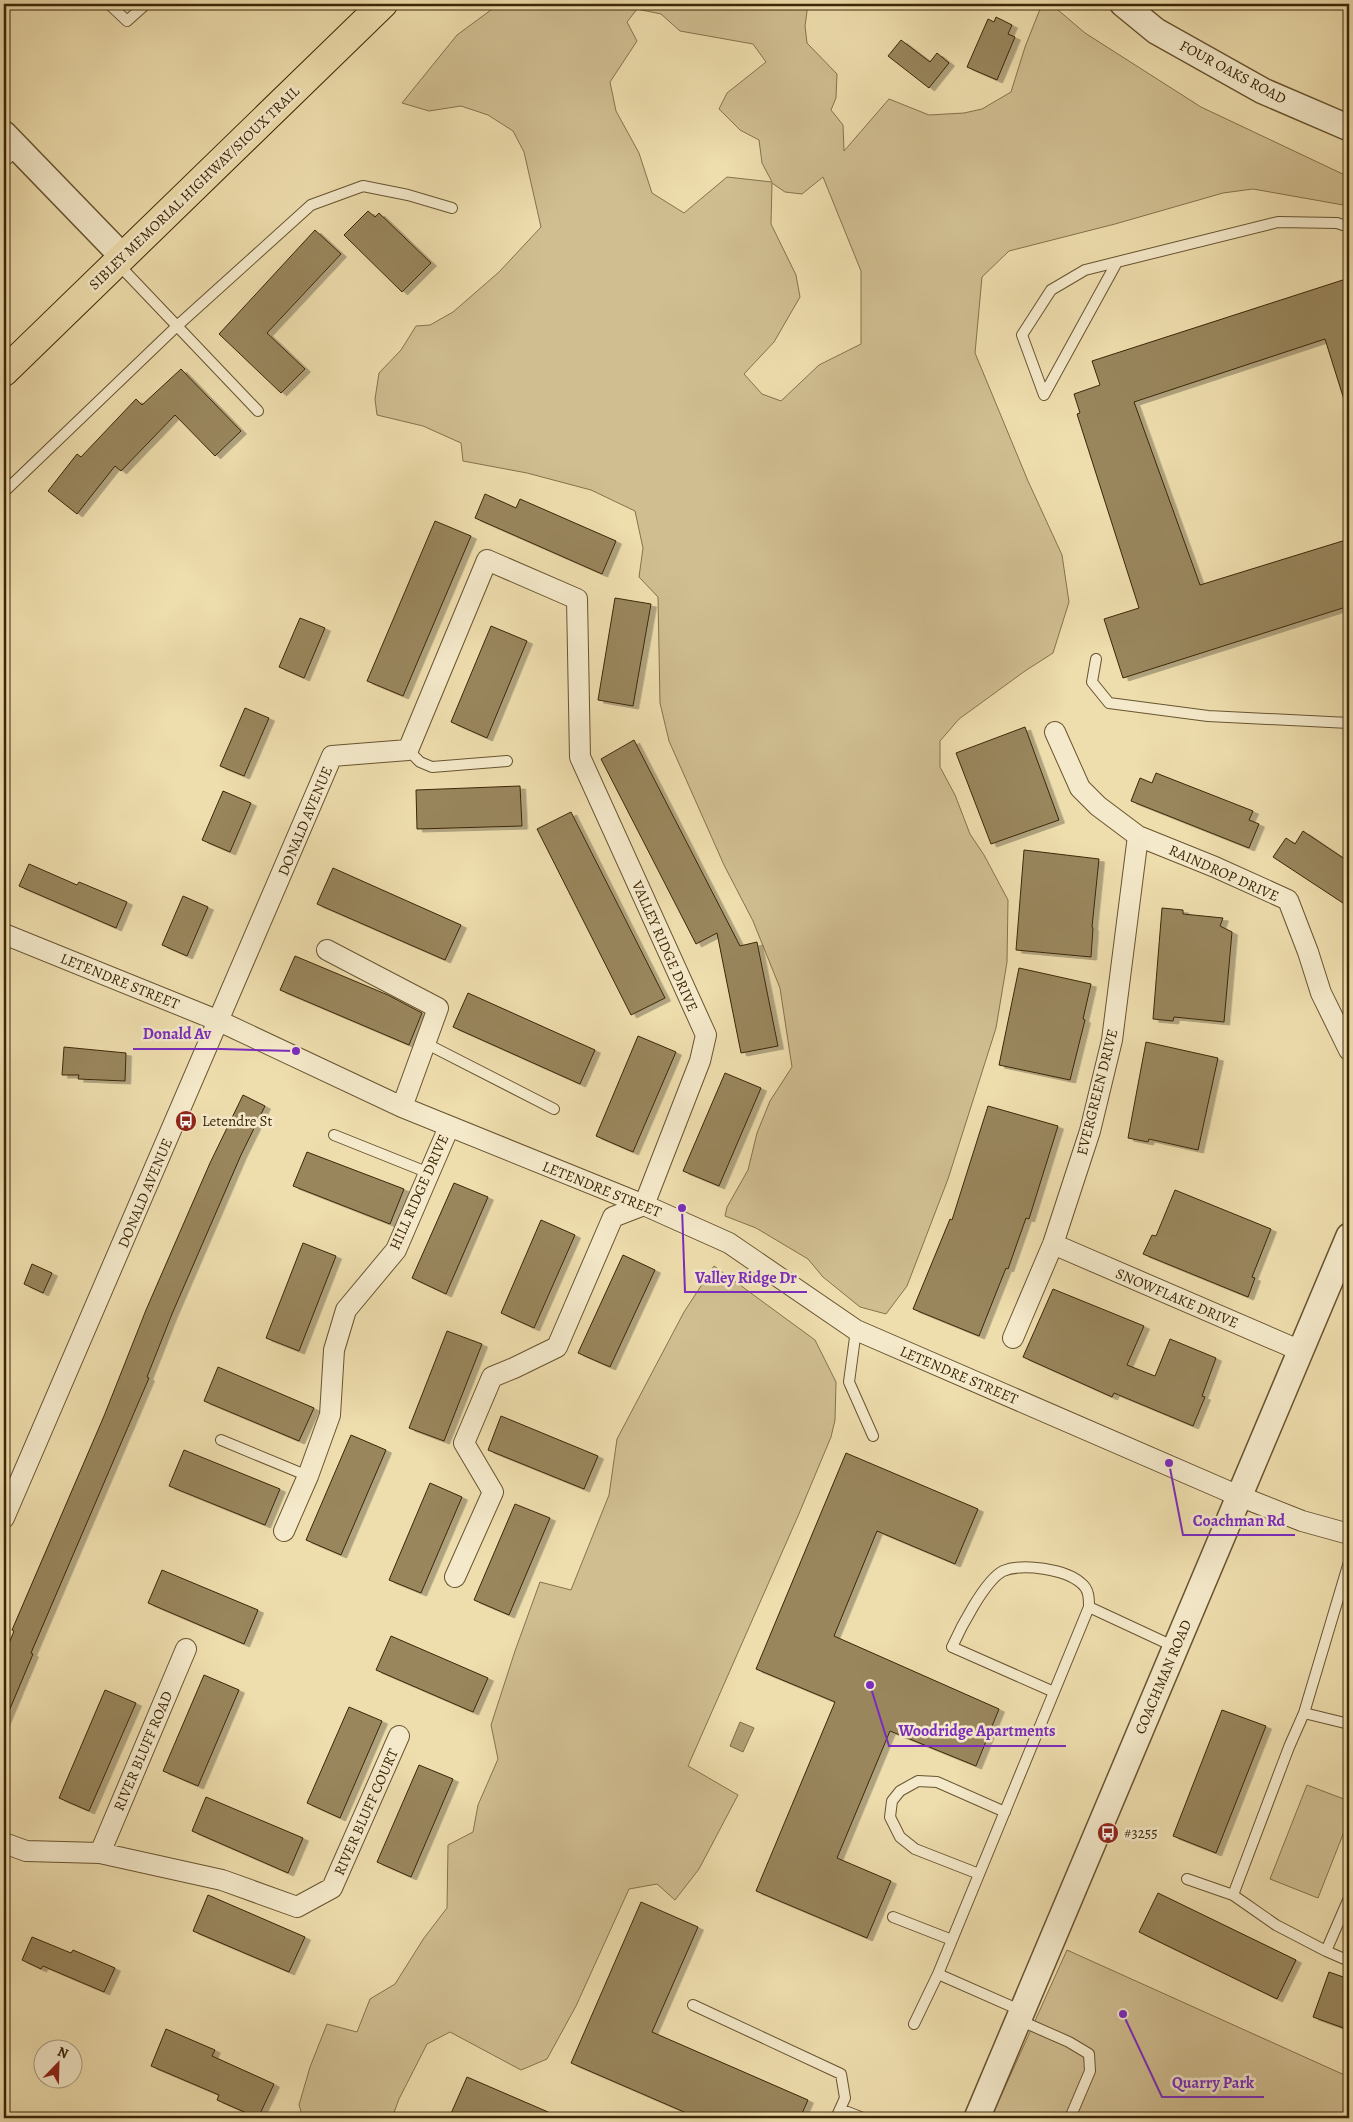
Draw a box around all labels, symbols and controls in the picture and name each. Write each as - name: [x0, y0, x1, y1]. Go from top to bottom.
- street label: FOUR OAKS ROAD: [1176, 35, 1290, 109]
- street label: SIBLEY MEMORIAL HIGHWAY/SIOUX TRAIL: [84, 81, 304, 294]
- street label: DONALD AVENUE: [273, 763, 337, 879]
- street label: RAINDROP DRIVE: [1166, 840, 1282, 906]
- street label: VALLEY RIDGE DRIVE: [627, 876, 703, 1015]
- street label: LETENDRE STREET: [57, 948, 183, 1014]
- callout: Donald Av: [133, 1018, 221, 1049]
- text: Donald Av: [143, 1023, 212, 1045]
- street label: EVERGREEN DRIVE: [1072, 1027, 1122, 1157]
- bus stop icon: Letendre St: [174, 1109, 198, 1133]
- place label: Letendre St: [202, 1111, 273, 1131]
- street label: HILL RIDGE DRIVE: [385, 1131, 453, 1253]
- street label: DONALD AVENUE: [113, 1135, 177, 1251]
- street label: LETENDRE STREET: [539, 1156, 665, 1222]
- callout: Valley Ridge Dr: [685, 1261, 807, 1292]
- street label: SNOWFLAKE DRIVE: [1113, 1263, 1241, 1333]
- text: Valley Ridge Dr: [694, 1267, 797, 1289]
- street label: LETENDRE STREET: [897, 1341, 1022, 1409]
- callout: Coachman Rd: [1183, 1504, 1295, 1535]
- text: Coachman Rd: [1193, 1510, 1286, 1532]
- street label: COACHMAN ROAD: [1130, 1617, 1196, 1737]
- street label: RIVER BLUFF ROAD: [109, 1688, 177, 1814]
- callout: Woodridge Apartments: [889, 1715, 1066, 1746]
- text: Woodridge Apartments: [897, 1720, 1056, 1742]
- street label: RIVER BLUFF COURT: [329, 1745, 403, 1879]
- bus stop icon: #3255: [1096, 1821, 1120, 1845]
- place label: #3255: [1124, 1823, 1158, 1843]
- north arrow: [32, 2040, 82, 2090]
- text: N: [54, 2042, 71, 2063]
- callout: Quarry Park: [1162, 2066, 1264, 2097]
- text: Quarry Park: [1172, 2072, 1255, 2094]

